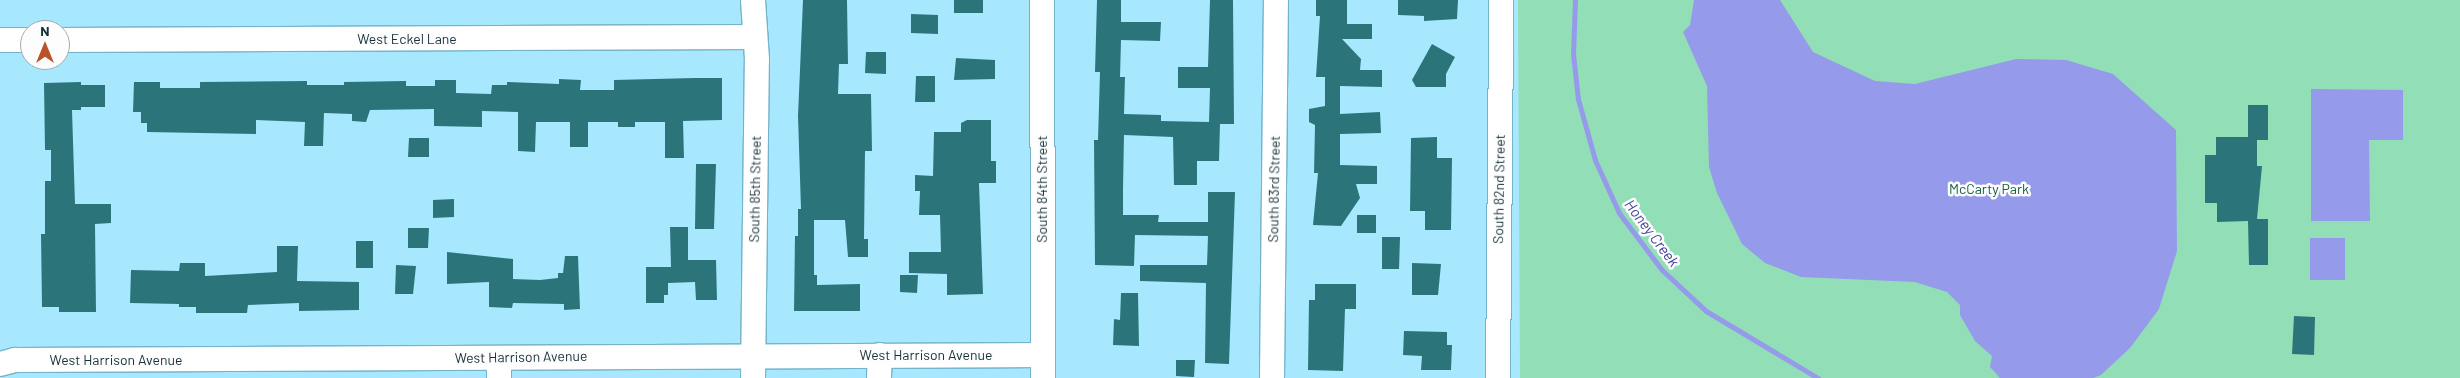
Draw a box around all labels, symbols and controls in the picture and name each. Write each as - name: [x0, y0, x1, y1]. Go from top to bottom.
- north arrow: [20, 20, 70, 70]
- text: N: [40, 22, 50, 39]
- street label: West Eckel Lane: [357, 31, 457, 47]
- street label: South 82nd Street: [1490, 134, 1508, 244]
- street label: South 85th Street: [746, 135, 764, 243]
- street label: South 84th Street: [1034, 135, 1050, 243]
- street label: South 83rd Street: [1265, 135, 1283, 243]
- park label: McCarty Park: [1949, 181, 2029, 197]
- water label: Honey Creek: [1621, 196, 1683, 270]
- street label: West Harrison Avenue: [454, 347, 588, 367]
- street label: West Harrison Avenue: [860, 347, 992, 363]
- street label: West Harrison Avenue: [50, 352, 182, 368]

